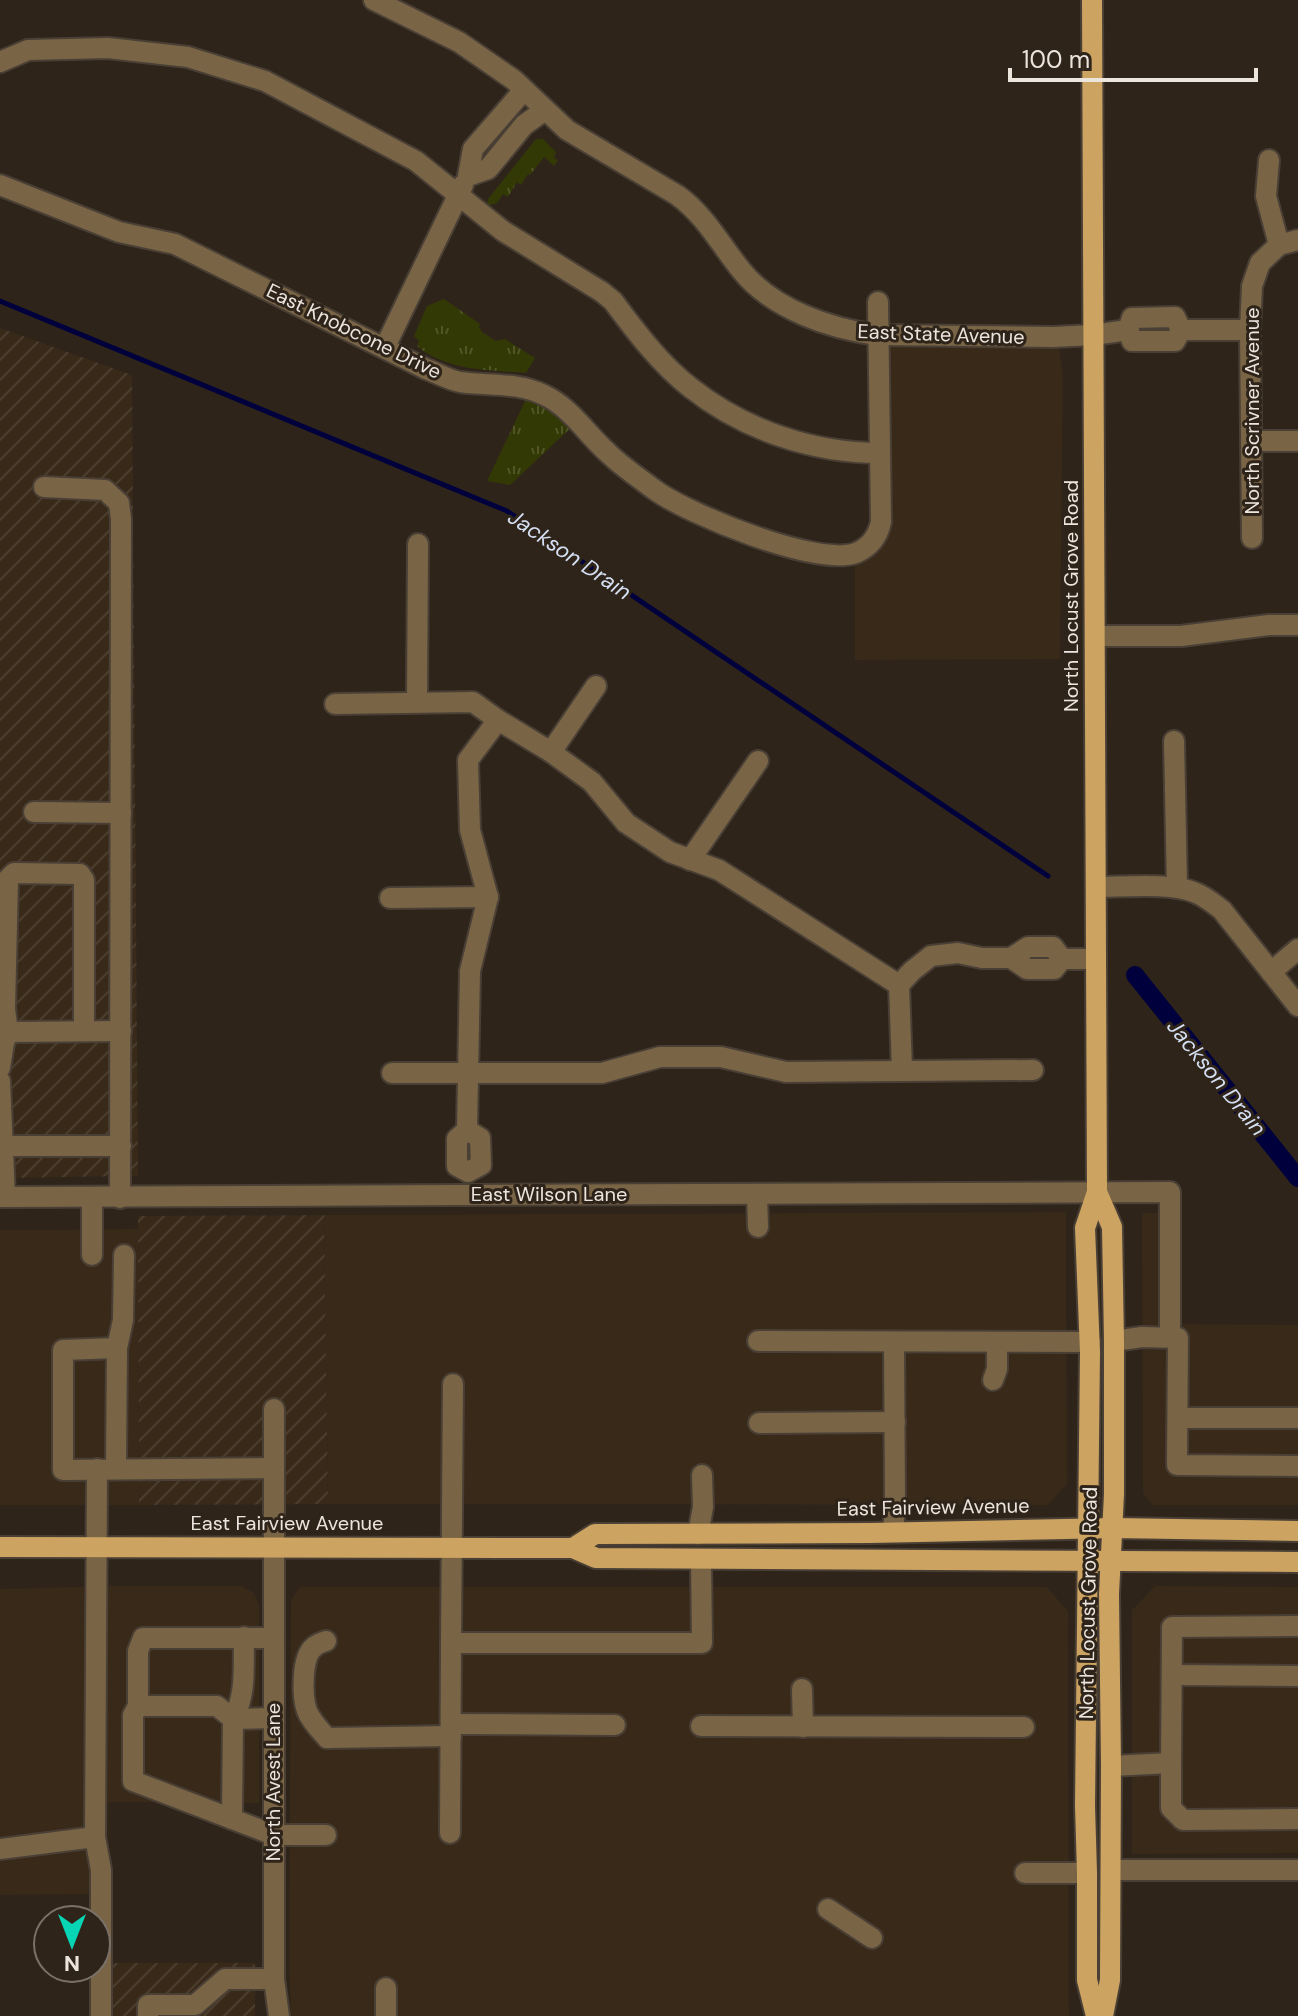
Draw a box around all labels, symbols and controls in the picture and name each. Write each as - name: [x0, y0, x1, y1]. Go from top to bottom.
- scale bar: [1010, 32, 1256, 82]
- text: 100 m: [1022, 44, 1090, 75]
- street label: East Knobcone Drive: [262, 277, 446, 385]
- street label: North Scrivner Avenue: [1239, 307, 1265, 515]
- street label: East State Avenue: [857, 318, 1025, 350]
- street label: North Locust Grove Road: [1058, 480, 1084, 712]
- water label: Jackson Drain: [503, 503, 637, 606]
- water label: Jackson Drain: [1160, 1013, 1273, 1142]
- street label: East Wilson Lane: [471, 1181, 627, 1207]
- street label: North Locust Grove Road: [1073, 1487, 1103, 1719]
- street label: East Fairview Avenue: [836, 1492, 1030, 1522]
- street label: East Fairview Avenue: [191, 1510, 383, 1536]
- street label: North Avest Lane: [260, 1703, 286, 1861]
- north arrow: [32, 1904, 112, 1984]
- text: N: [64, 1949, 80, 1978]

